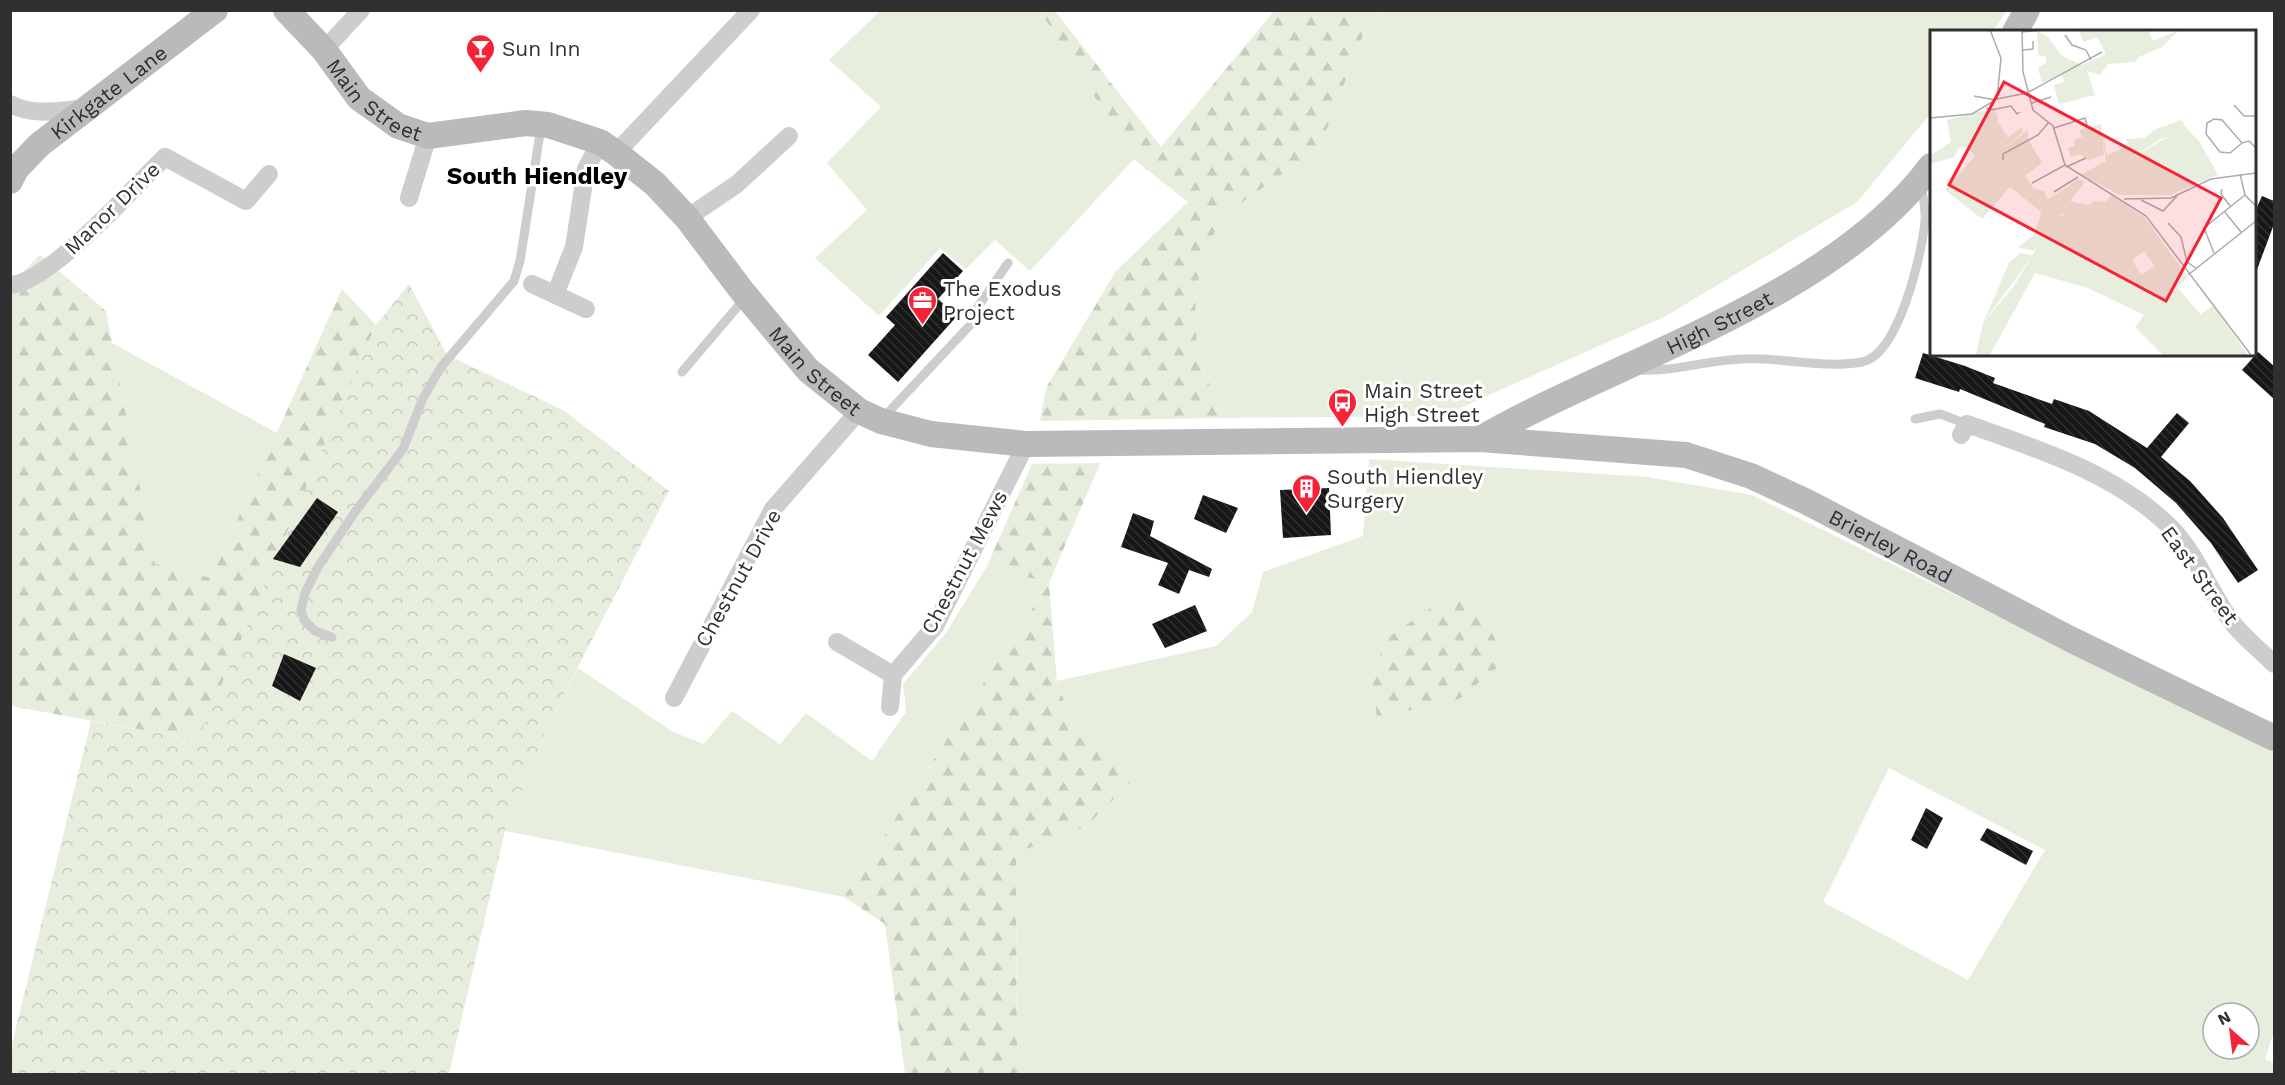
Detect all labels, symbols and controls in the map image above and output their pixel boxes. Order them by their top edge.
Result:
inset map [1930,30,2255,356]
bar icon: Sun Inn [465,32,497,74]
place label: Sun Inn [502,36,581,61]
street label: Kirkgate Lane [45,39,172,144]
street label: Main Street [322,54,426,146]
street label: Manor Drive [59,156,165,260]
district label: South Hiendley [447,162,628,190]
place label: The Exodus Project [943,276,1062,325]
office icon: The Exodus Project [906,284,938,326]
street label: High Street [1662,285,1777,359]
street label: Main Street [764,321,867,421]
place label: Main Street High Street [1364,378,1483,427]
bus stop icon: Main Street High Street [1327,386,1359,428]
place label: South Hiendley Surgery [1327,464,1483,513]
building icon: South Hiendley Surgery [1290,472,1322,514]
street label: Chestnut Mews [916,486,1012,638]
street label: Brierley Road [1825,503,1957,588]
street label: Chestnut Drive [690,505,786,651]
street label: East Street [2156,521,2244,629]
north arrow [2201,1001,2261,1061]
text: N [2214,1007,2234,1029]

